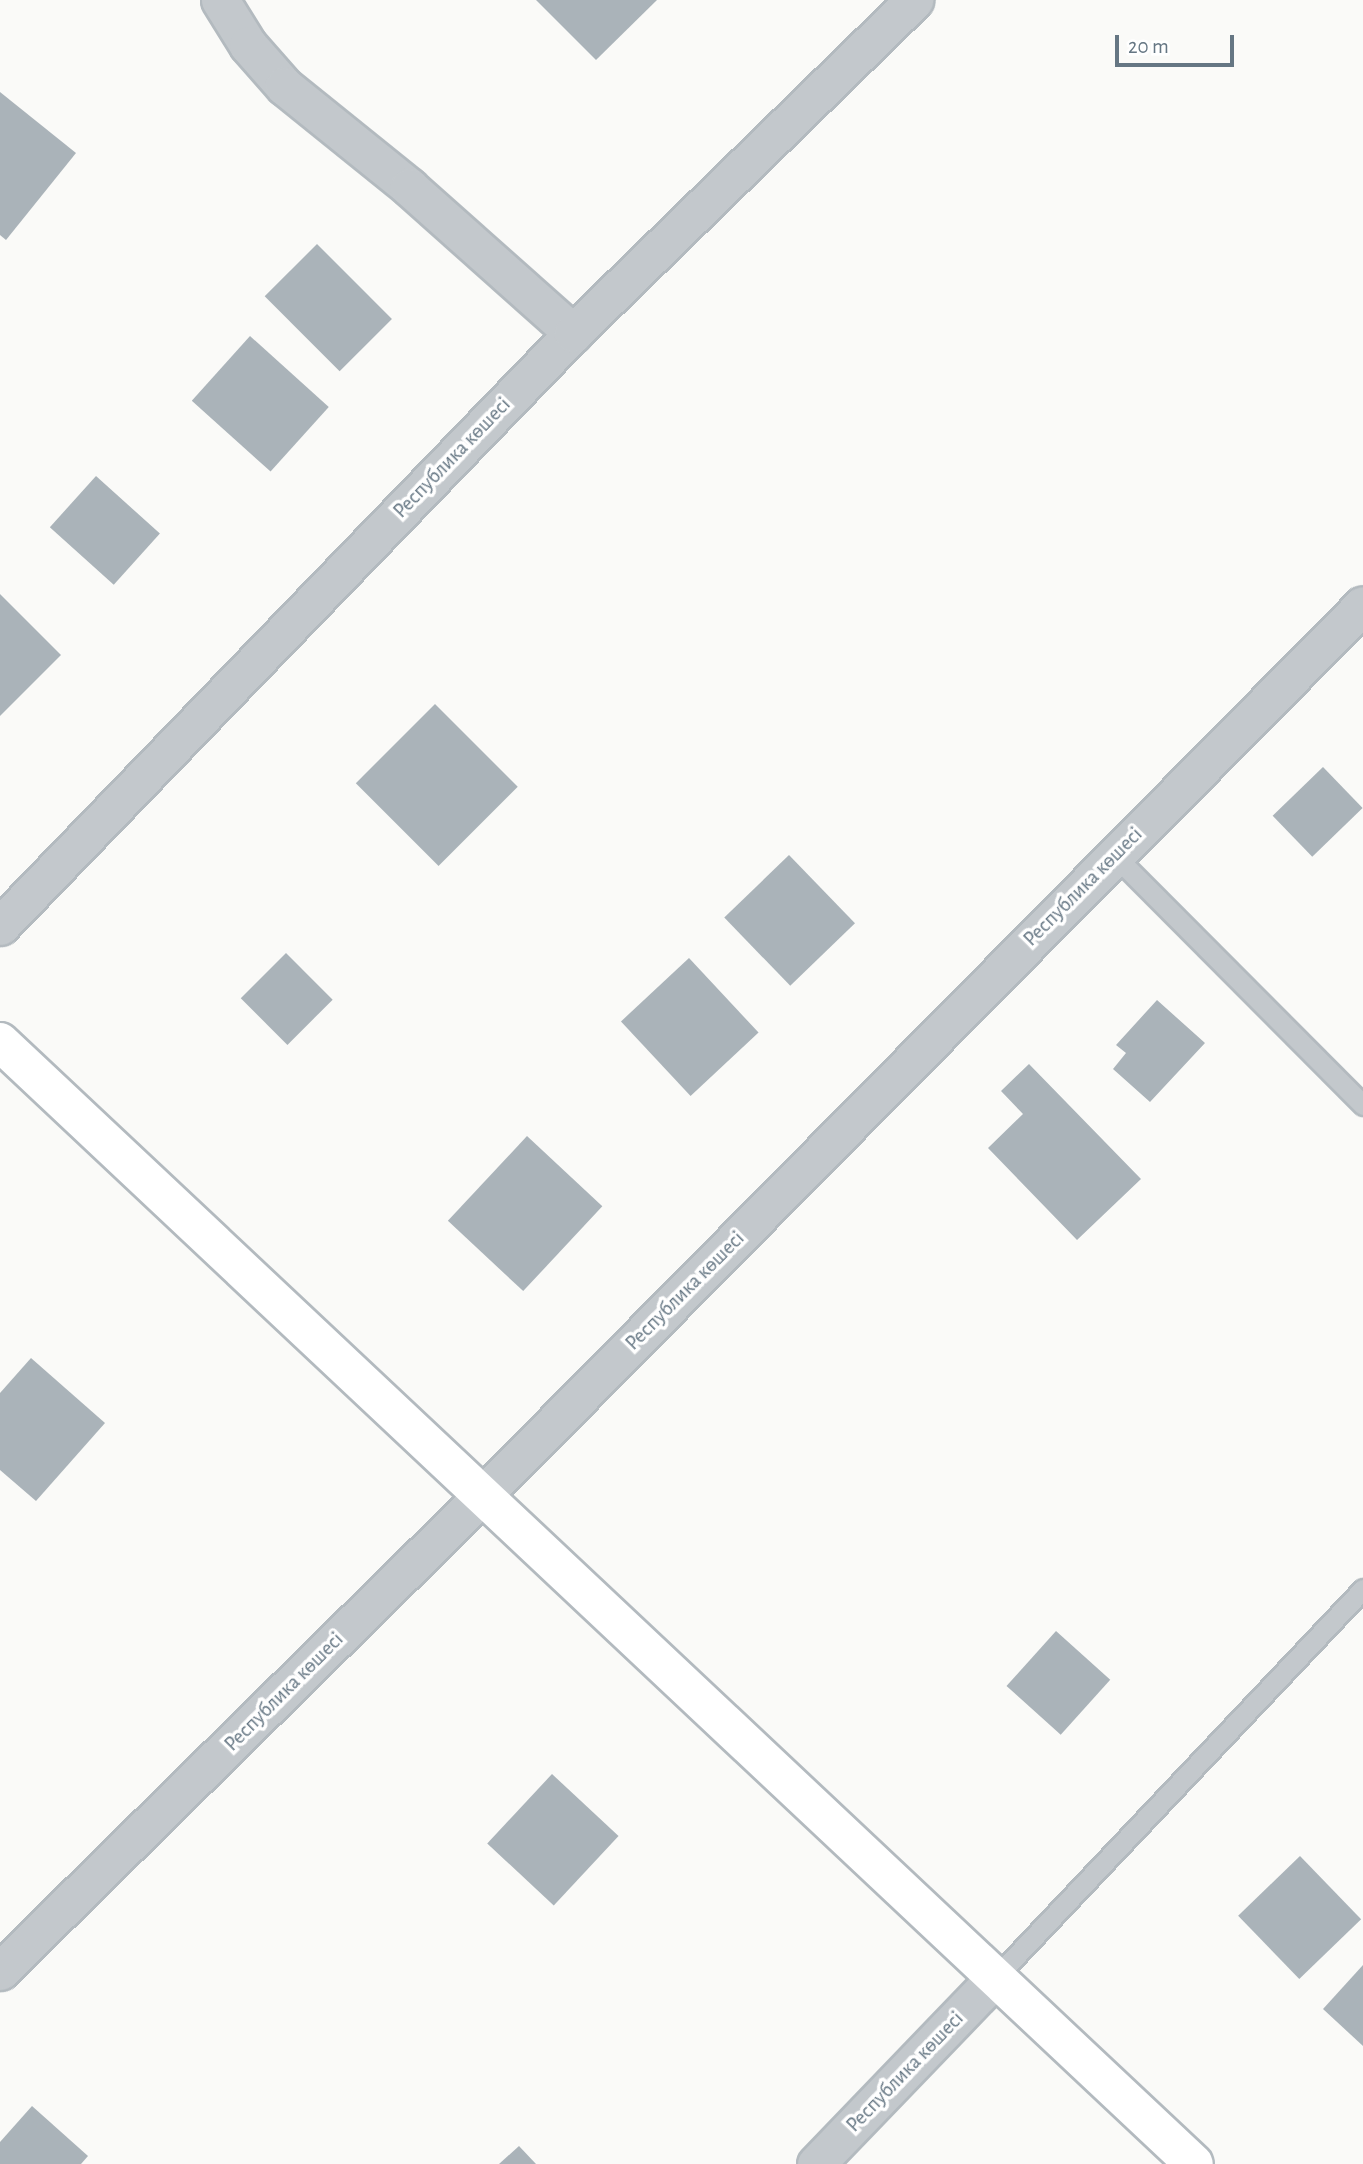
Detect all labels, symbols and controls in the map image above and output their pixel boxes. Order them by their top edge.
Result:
scale bar [1118,21,1237,65]
text: 20 m [1128,36,1169,57]
street label: Республика көшесі [388,392,516,524]
street label: Республика көшесі [1018,822,1148,952]
street label: Республика көшесі [620,1226,750,1356]
street label: Республика көшесі [219,1627,349,1757]
street label: Республика көшесі [841,2006,969,2138]

